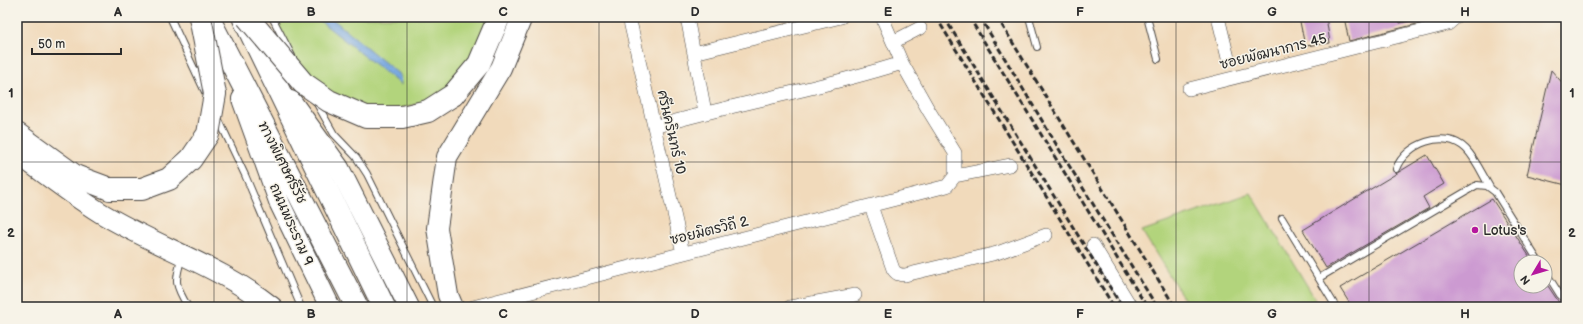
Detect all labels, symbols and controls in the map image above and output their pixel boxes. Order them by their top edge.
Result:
text: A [113,4,122,20]
text: B [306,4,316,20]
text: C [498,4,508,20]
text: D [690,4,700,20]
text: E [884,4,893,20]
text: F [1076,4,1084,20]
text: G [1267,4,1277,20]
text: H [1460,4,1470,20]
scale bar [32,30,121,56]
street label: ซอยพัฒนาการ 45 [1218,30,1328,73]
text: 50 m [38,37,65,52]
text: 1 [8,85,14,101]
text: 1 [1569,85,1575,101]
street label: ศรีนครินทร์ 10 [654,88,690,176]
street label: ทางพิเศษศรีรัช [255,118,311,206]
street label: ถนนพระราม 9 [266,180,317,268]
street label: ซอยมิตรวิถี 2 [668,212,751,248]
place label: Lotus's [1483,222,1527,239]
text: 2 [7,225,15,241]
marker: Lotus's [1470,225,1480,235]
text: 2 [1568,225,1576,241]
north arrow [1513,254,1553,294]
text: N [1518,273,1533,287]
text: A [113,306,122,322]
text: B [306,306,316,322]
text: C [498,306,508,322]
text: D [690,306,700,322]
text: E [884,306,893,322]
text: F [1076,306,1084,322]
text: G [1267,306,1277,322]
text: H [1460,306,1470,322]

